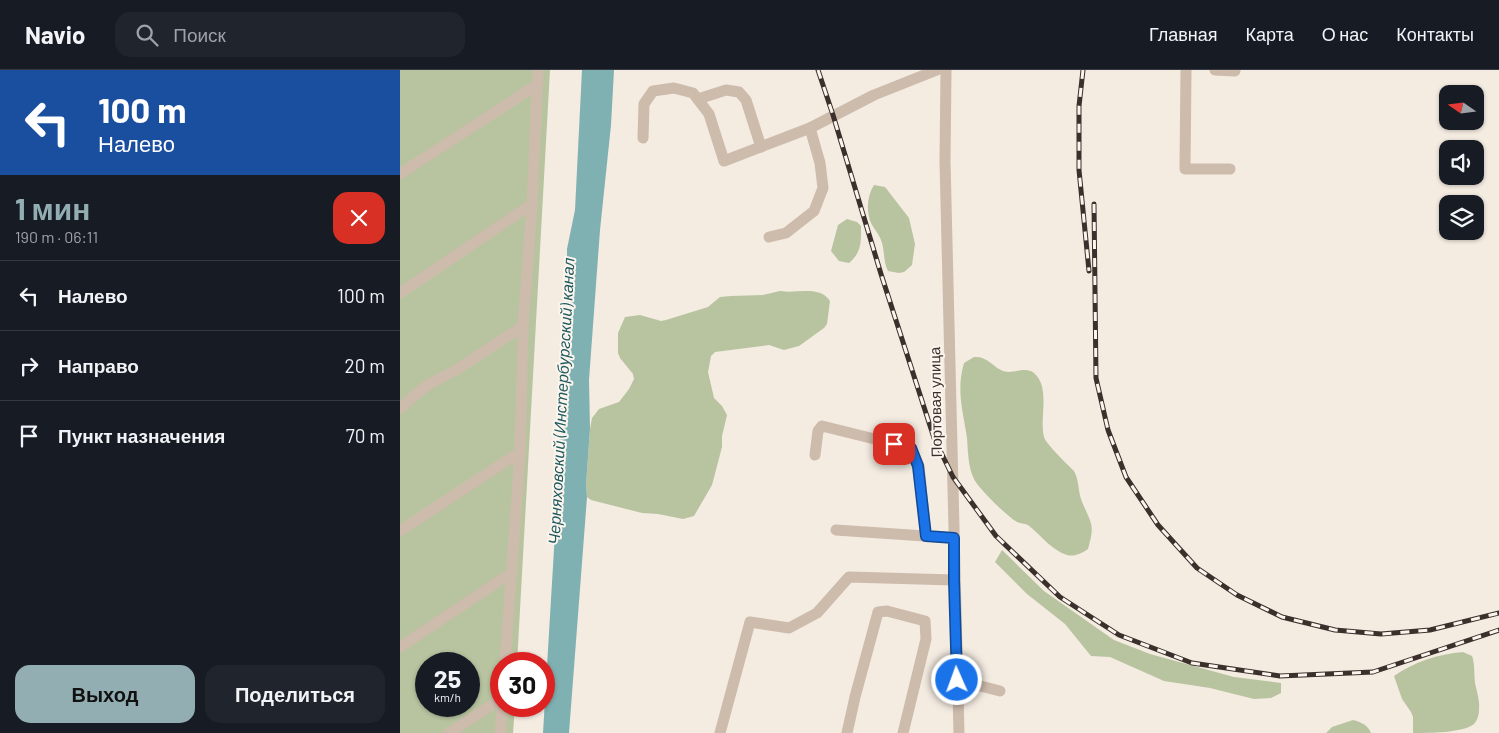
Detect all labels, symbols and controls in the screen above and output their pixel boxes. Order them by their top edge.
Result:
search box [115,12,465,57]
text: Navio [25,20,85,49]
icon: search [133,21,161,49]
text: Поиск [173,23,226,46]
text: Главная [1149,23,1218,45]
text: Карта [1246,23,1294,45]
text: О нас [1322,23,1368,45]
text: Контакты [1396,23,1474,45]
north arrow [1439,85,1484,130]
map controls [1439,85,1484,240]
text: 100 m [98,88,187,130]
icon: left [15,90,80,155]
text: Налево [98,130,175,156]
button: sound [1439,140,1484,185]
text: 1 мин [15,190,90,226]
button: close [333,192,385,244]
button: layers [1439,195,1484,240]
text: 190 m · 06:11 [15,227,98,246]
water label: Черняховский (Инстербургский) канал [543,257,578,545]
icon: left [15,282,43,310]
text: Налево [58,284,128,307]
text: 100 m [337,284,385,307]
street label: Портовая улица [925,346,945,458]
icon: right [15,352,43,380]
text: Направо [58,354,139,377]
text: 20 m [345,354,385,377]
icon: arrive [15,422,43,450]
pin [873,423,915,465]
text: Пункт назначения [58,424,225,447]
text: 70 m [346,424,385,447]
icon: arrive [880,430,908,458]
speed limit sign: 30 [490,652,555,717]
position arrow [930,653,982,705]
text: 25 [434,663,461,693]
button: Выход [15,665,195,723]
button: Поделиться [205,665,385,723]
text: km/h [434,690,461,704]

